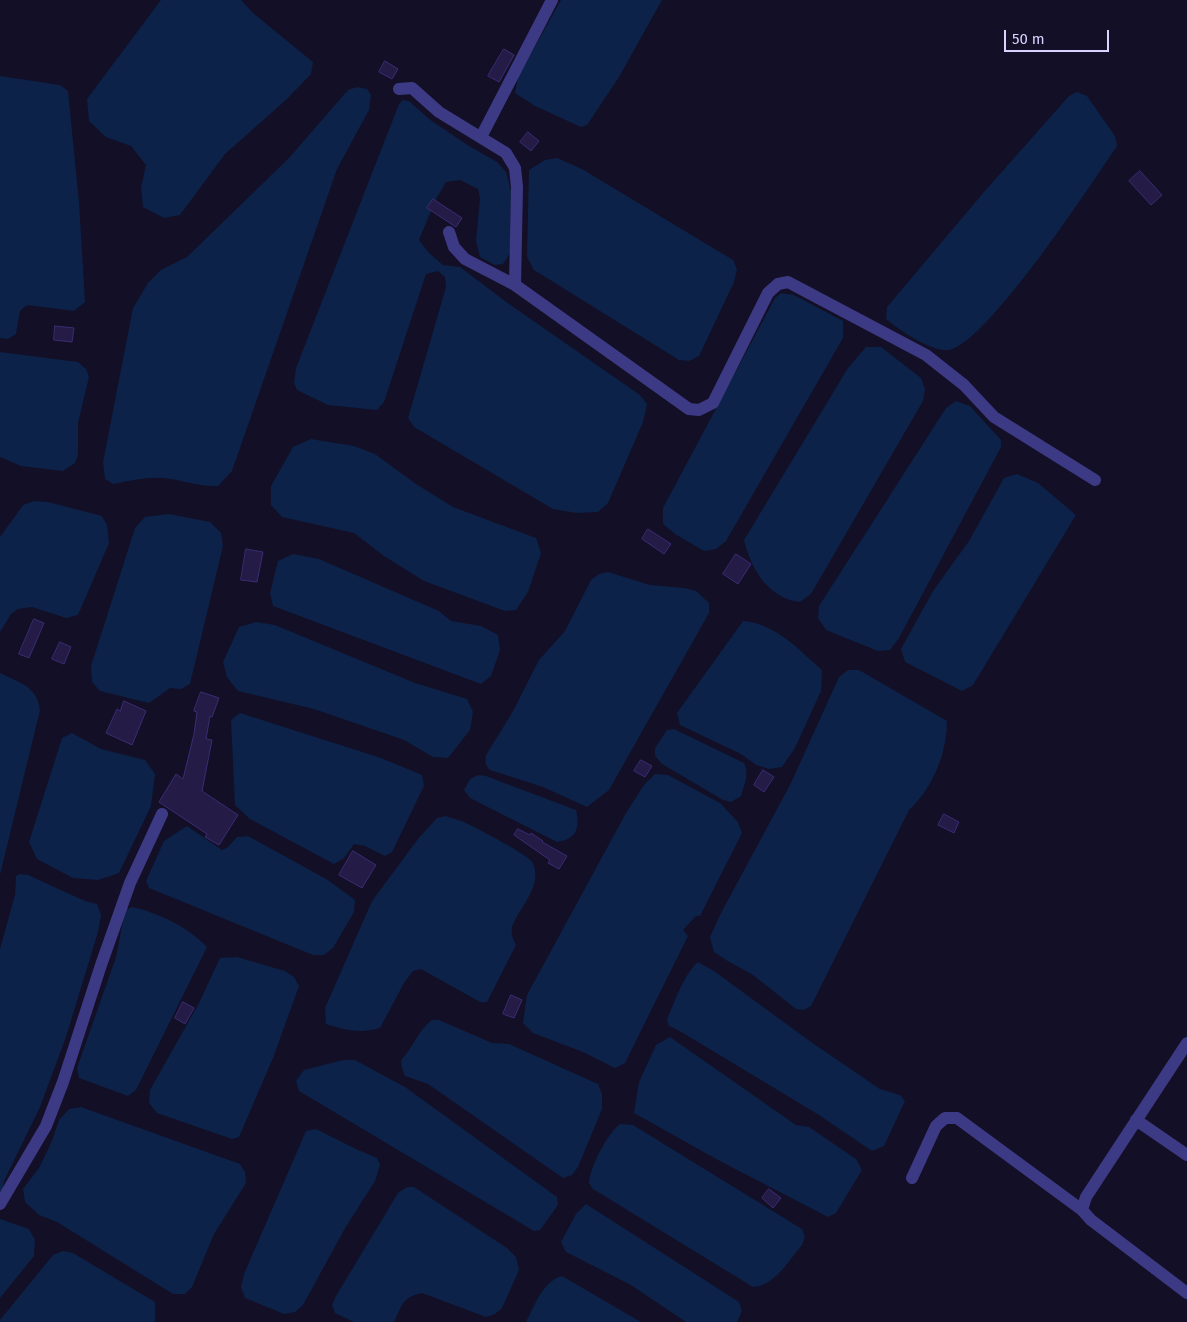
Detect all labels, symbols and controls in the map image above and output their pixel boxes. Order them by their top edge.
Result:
scale bar [1007,20,1112,52]
text: 50 m [1012,30,1045,48]

